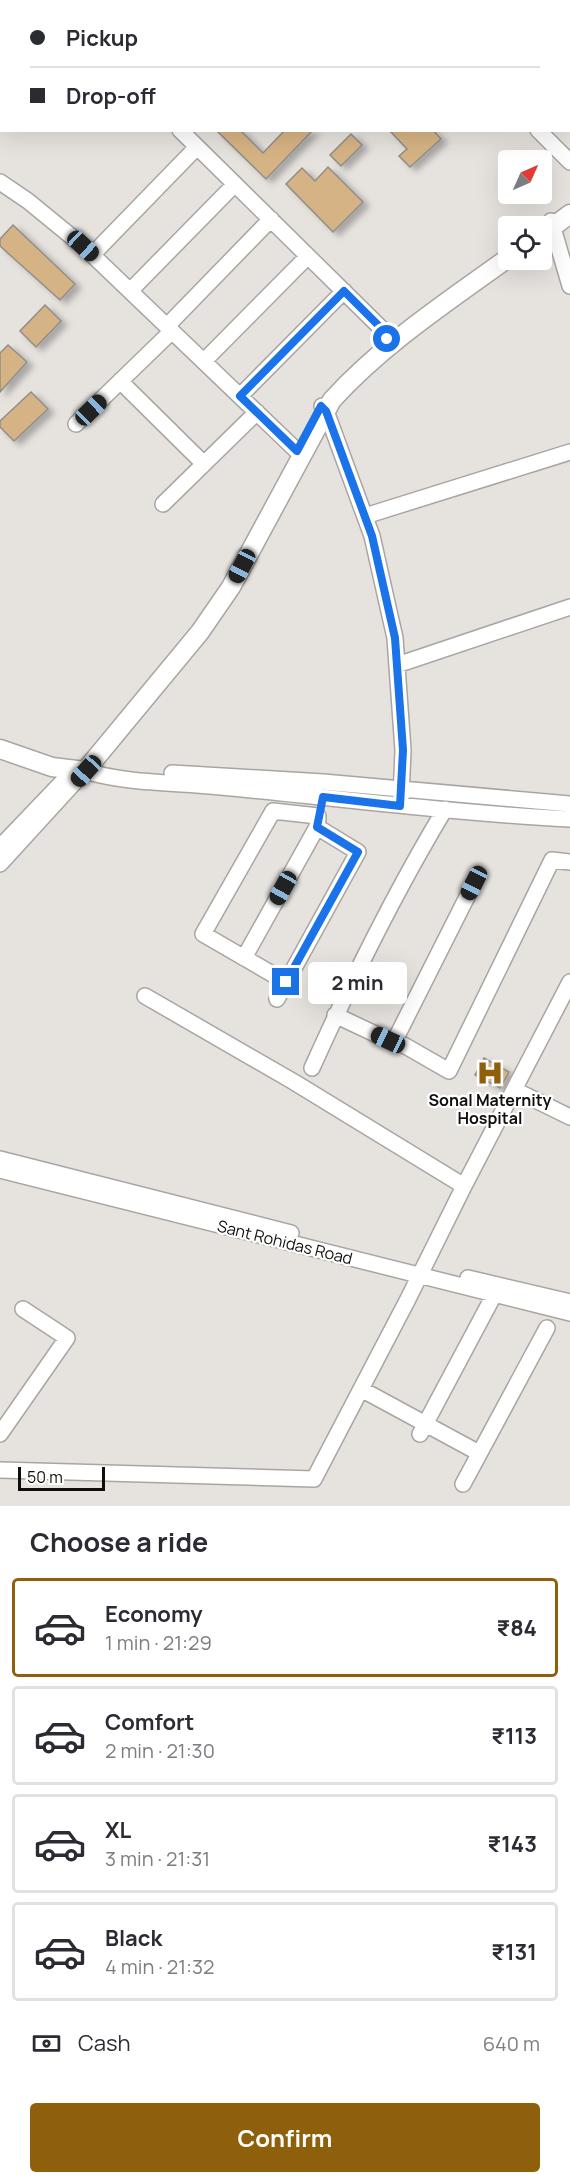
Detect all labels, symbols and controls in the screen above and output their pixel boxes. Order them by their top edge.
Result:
text: Pickup [66,23,138,53]
text: Drop-off [66,81,156,111]
north arrow [498,150,552,204]
map controls [498,150,552,270]
button: locate [498,216,552,270]
car [64,227,102,265]
route start [373,325,400,352]
car [72,391,110,429]
car [226,546,258,586]
car [67,752,105,790]
car [458,863,490,903]
car [266,868,300,908]
callout: 2 min [307,961,406,1003]
route end [272,968,299,995]
text: 2 min [331,969,384,996]
car [368,1024,408,1056]
hospital icon: Sonal Maternity Hospital [475,1058,505,1088]
place label: Sonal Maternity Hospital [429,1089,551,1129]
street label: Sant Rohidas Road [215,1215,355,1269]
scale bar [18,1464,105,1492]
text: 50 m [27,1466,63,1488]
text: Choose a ride [30,1523,208,1560]
text: Economy [105,1599,203,1629]
icon: car [33,1601,87,1655]
text: ₹84 [497,1613,537,1643]
text: 1 min · 21:29 [105,1629,212,1656]
text: Comfort [105,1707,194,1737]
icon: car [33,1709,87,1763]
text: ₹113 [491,1721,537,1751]
text: 2 min · 21:30 [105,1737,215,1764]
text: XL [105,1815,131,1845]
icon: car [33,1817,87,1871]
text: ₹143 [488,1829,537,1859]
text: 3 min · 21:31 [105,1845,210,1872]
text: Black [105,1923,162,1953]
icon: car [33,1925,87,1979]
text: ₹131 [491,1937,537,1967]
text: 4 min · 21:32 [105,1953,214,1980]
icon: cash [30,2027,63,2060]
text: Cash [78,2028,131,2058]
text: 640 m [483,2030,540,2057]
button: Confirm [30,2103,540,2172]

